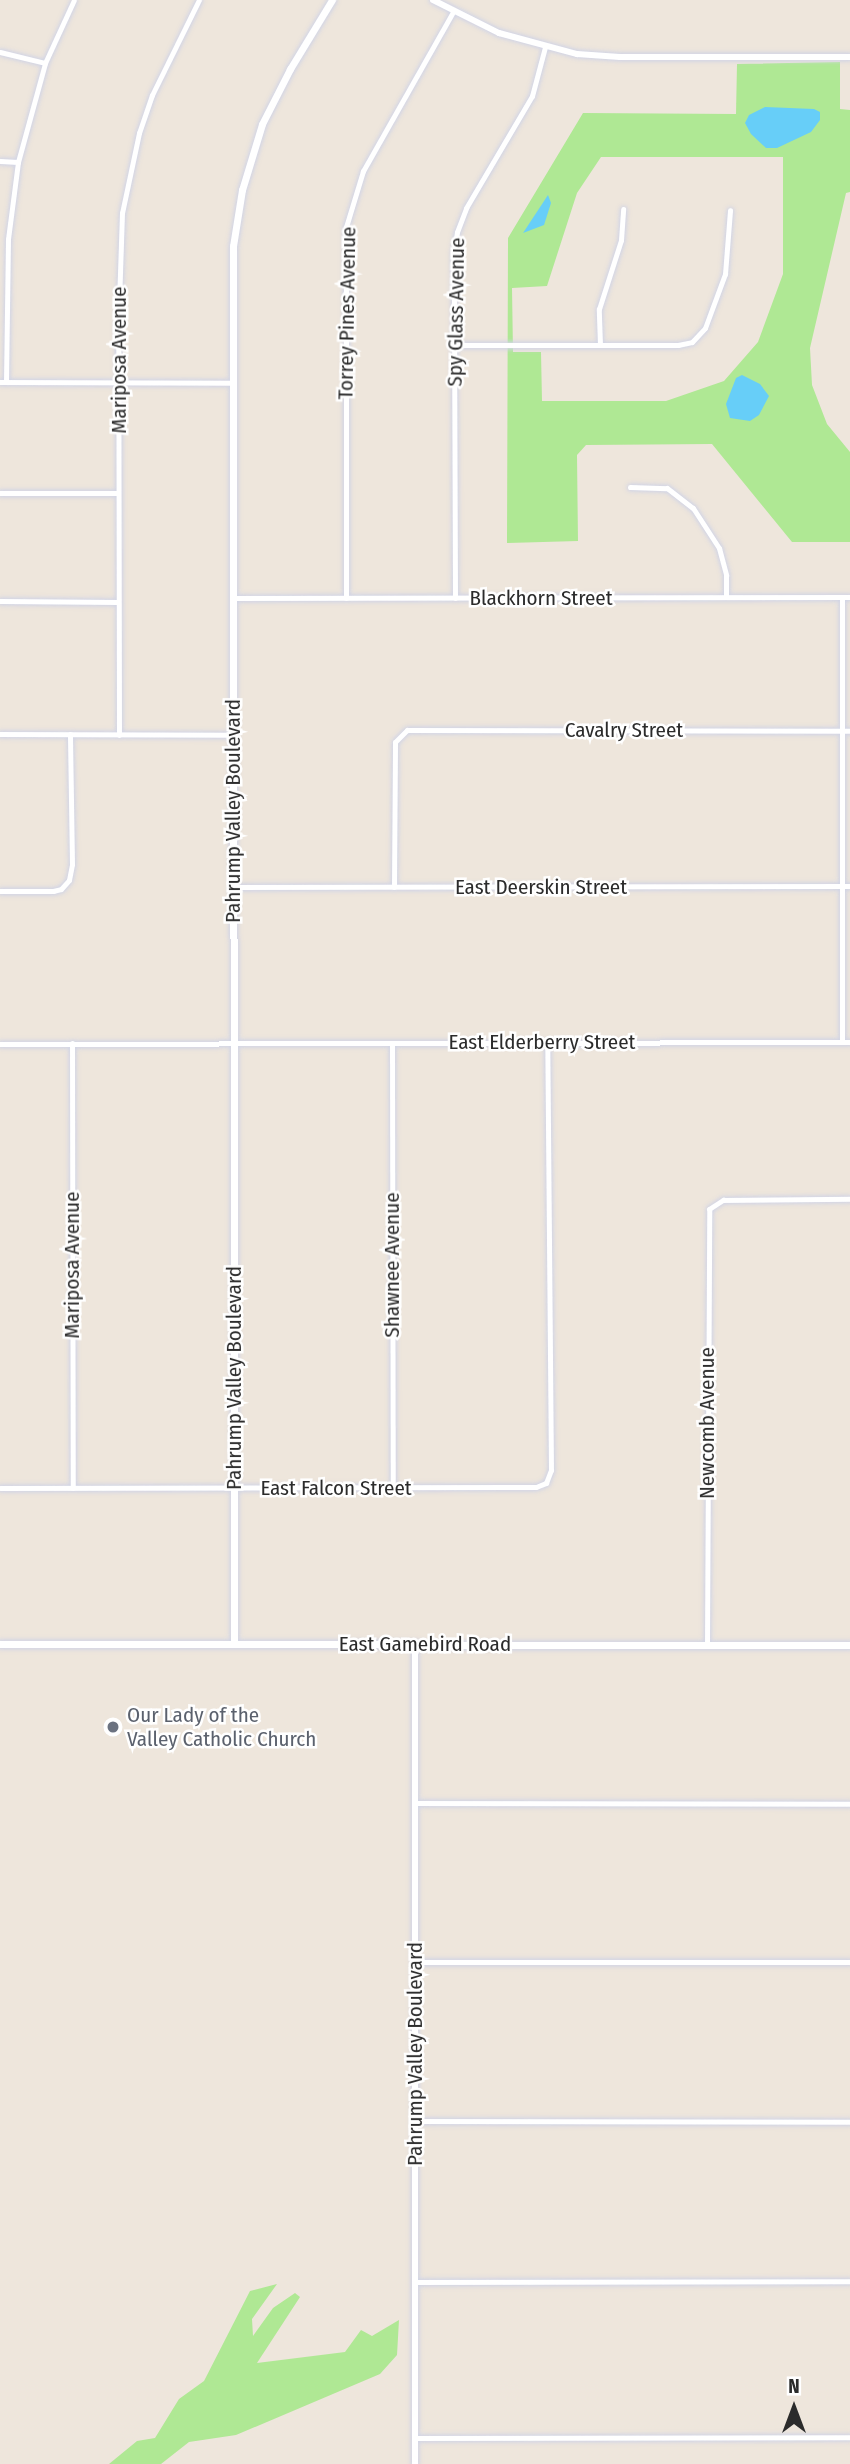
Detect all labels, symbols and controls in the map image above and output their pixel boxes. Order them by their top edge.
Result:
street label: Torrey Pines Avenue [333,226,361,400]
street label: Spy Glass Avenue [442,237,470,387]
street label: Mariposa Avenue [106,286,132,434]
street label: Blackhorn Street [469,585,613,611]
street label: Pahrump Valley Boulevard [220,699,246,923]
street label: Cavalry Street [565,717,683,743]
street label: East Deerskin Street [455,874,627,900]
street label: East Elderberry Street [449,1029,635,1055]
street label: Mariposa Avenue [59,1191,85,1339]
street label: Shawnee Avenue [379,1192,405,1338]
street label: Pahrump Valley Boulevard [221,1266,247,1490]
street label: Newcomb Avenue [694,1347,720,1499]
street label: East Falcon Street [260,1475,412,1501]
street label: East Gamebird Road [339,1631,511,1657]
place label: Our Lady of the Valley Catholic Church [127,1702,316,1752]
marker: Our Lady of the Valley Catholic Church [105,1719,121,1735]
street label: Pahrump Valley Boulevard [402,1942,428,2166]
north arrow [759,2373,829,2443]
text: N [788,2375,800,2398]

